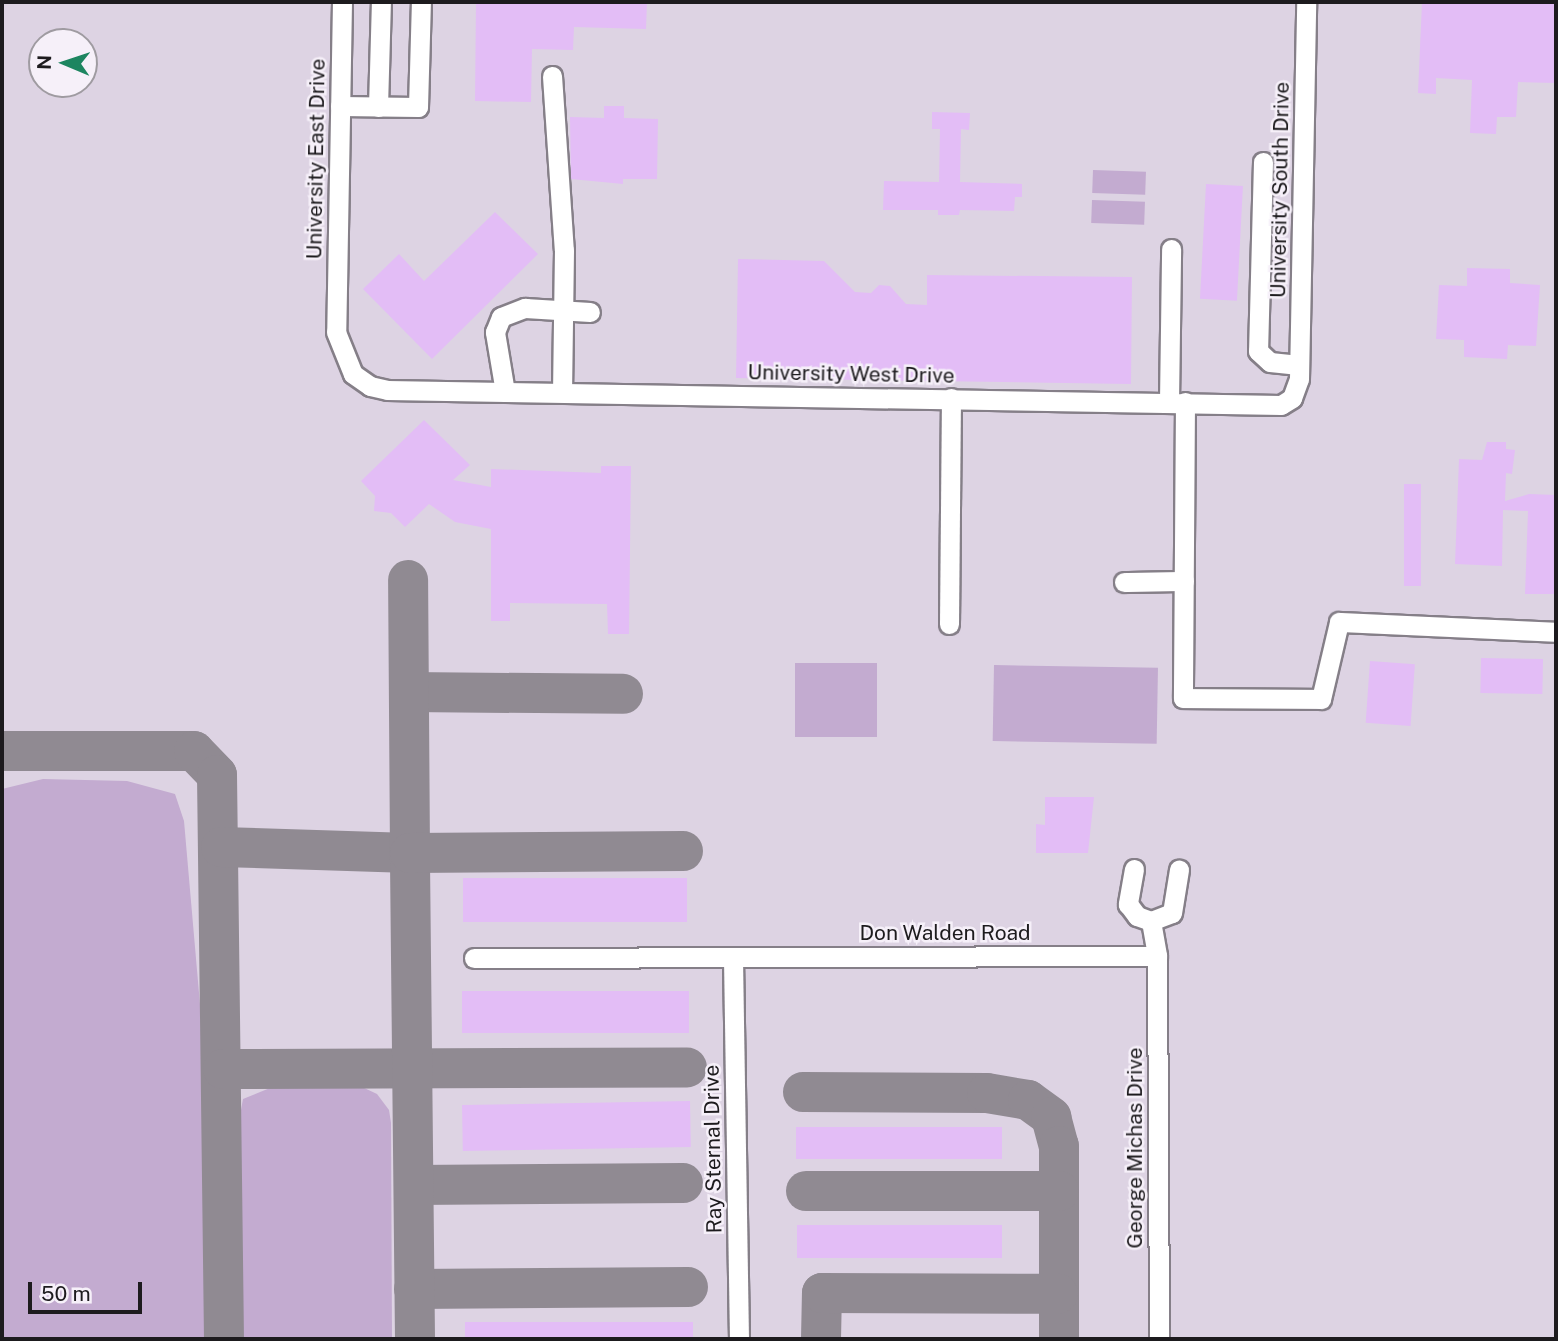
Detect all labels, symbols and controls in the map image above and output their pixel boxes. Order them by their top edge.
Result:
north arrow [28,28,98,98]
text: N [33,55,55,70]
street label: University East Drive [302,58,330,260]
street label: University South Drive [1266,82,1294,298]
street label: University West Drive [747,360,955,388]
street label: Don Walden Road [859,920,1031,946]
street label: George Michas Drive [1122,1047,1148,1249]
street label: Ray Sternal Drive [699,1064,727,1234]
scale bar [32,1268,145,1312]
text: 50 m [41,1281,91,1306]

